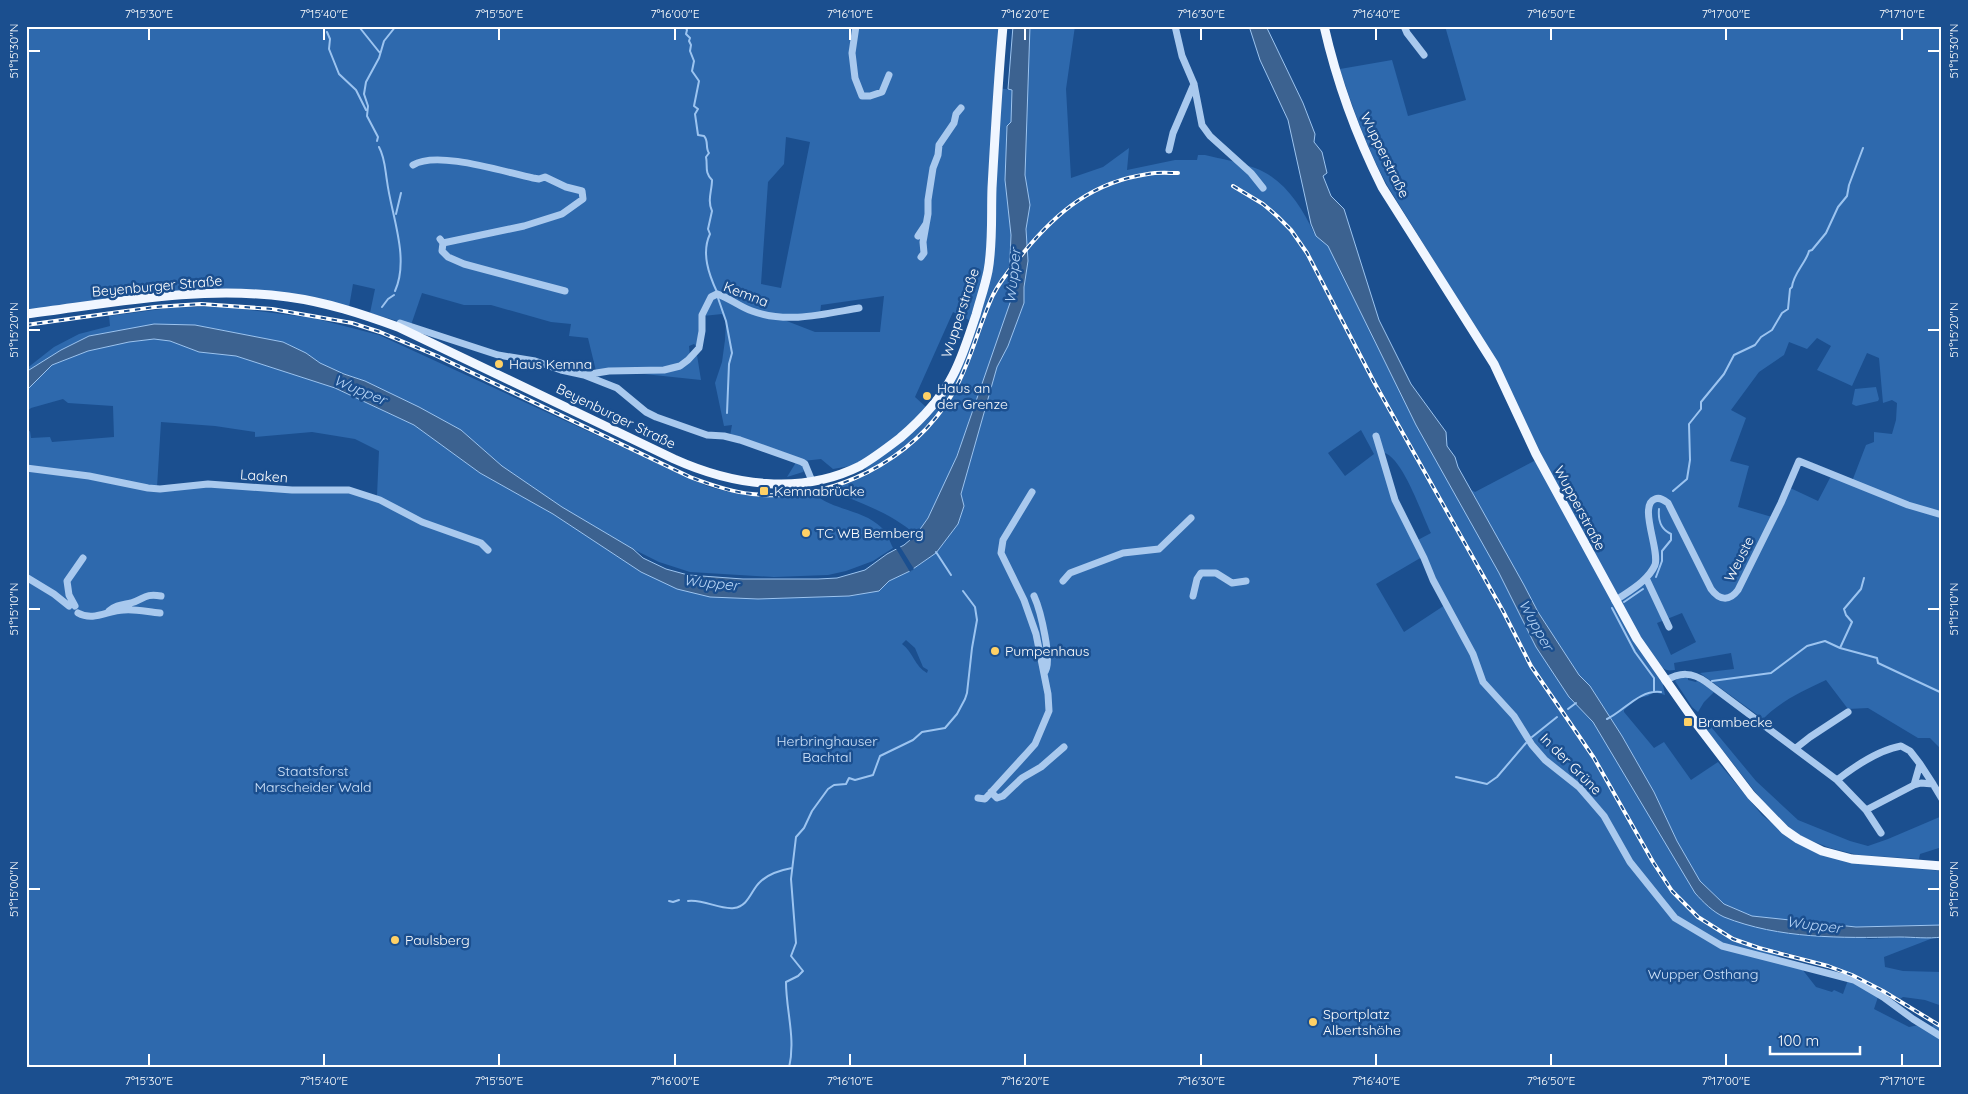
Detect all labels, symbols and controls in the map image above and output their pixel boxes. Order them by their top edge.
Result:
text: 7°15'30"E [125,6,173,21]
text: 7°15'40"E [300,6,348,21]
text: 7°15'50"E [475,6,523,21]
text: 7°16'00"E [650,6,700,21]
text: 7°16'10"E [827,6,873,21]
text: 7°16'20"E [1001,6,1049,21]
text: 7°16'30"E [1177,6,1225,21]
text: 7°16'40"E [1352,6,1400,21]
text: 7°16'50"E [1527,6,1575,21]
text: 7°17'00"E [1702,6,1751,21]
text: 7°17'10"E [1879,6,1925,21]
text: 51°15'30"N [6,23,21,79]
text: 51°15'30"N [1946,23,1961,79]
street label: Wupperstraße [1357,109,1414,201]
water label: Wupper [1000,245,1025,304]
street label: Wupperstraße [937,266,983,360]
street label: Beyenburger Straße [91,271,223,301]
street label: Kemna [721,277,771,311]
text: 51°15'20"N [6,302,21,358]
text: 51°15'20"N [1946,302,1961,358]
place label: Haus Kemna [509,355,592,373]
marker: Haus Kemna [493,358,505,370]
water label: Wupper [331,370,391,410]
street label: Beyenburger Straße [553,379,679,453]
place label: Haus an der Grenze [937,379,1008,413]
marker: Haus an der Grenze [921,390,933,402]
street label: Wupperstraße [1550,463,1610,553]
street label: Laaken [240,465,288,487]
place label: Kemnabrücke [774,482,865,500]
marker: Kemnabrücke [758,485,770,497]
place label: TC WB Bemberg [816,524,924,542]
marker: TC WB Bemberg [800,527,812,539]
street label: Weuste [1720,533,1758,585]
water label: Wupper [683,570,742,595]
text: 51°15'10"N [6,582,21,636]
text: 51°15'10"N [1946,582,1961,636]
water label: Wupper [1515,596,1559,655]
place label: Pumpenhaus [1005,642,1089,660]
marker: Pumpenhaus [989,645,1001,657]
place label: Brambecke [1698,713,1772,731]
marker: Brambecke [1682,716,1694,728]
street label: In der Grüne [1536,729,1606,799]
park label: Herbringhauser Bachtal [776,732,878,766]
park label: Staatsforst Marscheider Wald [254,762,372,796]
text: 51°15'00"N [6,861,21,917]
text: 51°15'00"N [1946,861,1961,917]
water label: Wupper [1785,912,1845,938]
place label: Paulsberg [405,931,470,949]
marker: Paulsberg [389,934,401,946]
park label: Wupper Osthang [1648,965,1758,983]
place label: Sportplatz Albertshöhe [1323,1005,1401,1039]
marker: Sportplatz Albertshöhe [1307,1016,1319,1028]
scale bar [1770,1024,1860,1056]
text: 100 m [1778,1031,1819,1050]
text: 7°15'30"E [125,1073,173,1088]
text: 7°15'40"E [300,1073,348,1088]
text: 7°15'50"E [475,1073,523,1088]
text: 7°16'00"E [650,1073,700,1088]
text: 7°16'10"E [827,1073,873,1088]
text: 7°16'20"E [1001,1073,1049,1088]
text: 7°16'30"E [1177,1073,1225,1088]
text: 7°16'40"E [1352,1073,1400,1088]
text: 7°16'50"E [1527,1073,1575,1088]
text: 7°17'00"E [1702,1073,1751,1088]
text: 7°17'10"E [1879,1073,1925,1088]

